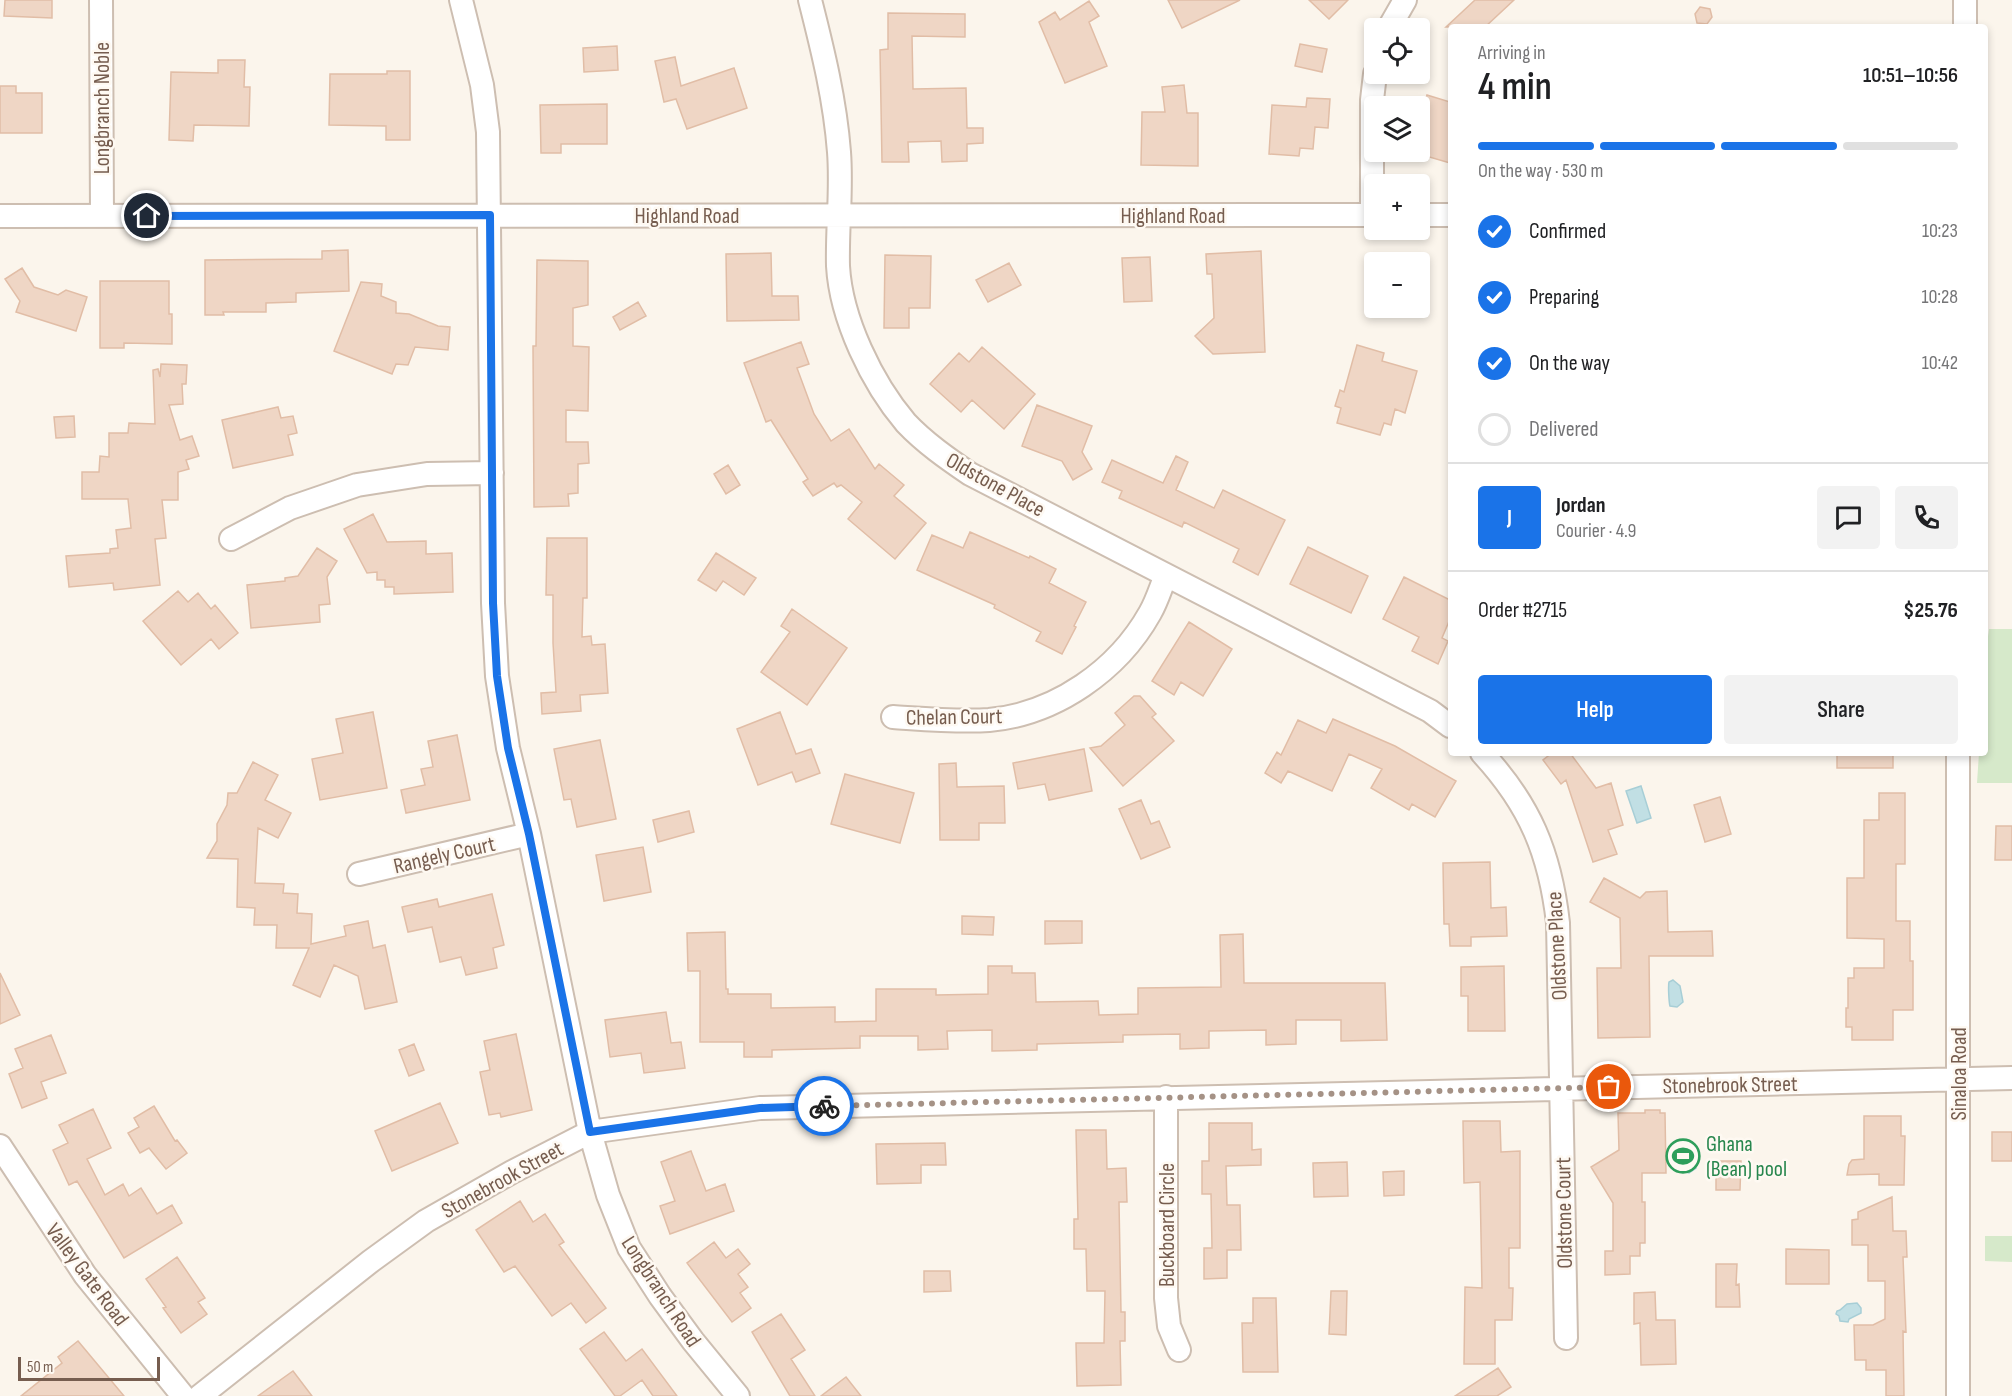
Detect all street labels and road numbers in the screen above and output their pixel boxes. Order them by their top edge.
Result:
street label: Longbranch Noble [89,42,116,174]
street label: Highland Road [635,203,739,230]
street label: Highland Road [1121,203,1225,230]
street label: Oldstone Place [941,447,1049,524]
street label: Chelan Court [906,703,1003,732]
street label: Rangely Court [391,831,498,880]
street label: Oldstone Place [1541,891,1574,1001]
street label: Sinaloa Road [1946,1027,1973,1121]
street label: Stonebrook Street [1662,1071,1798,1100]
street label: Stonebrook Street [437,1136,569,1225]
street label: Oldstone Court [1550,1157,1579,1269]
street label: Buckboard Circle [1154,1163,1181,1287]
street label: Valley Gate Road [39,1218,134,1332]
street label: Longbranch Road [615,1231,707,1352]

